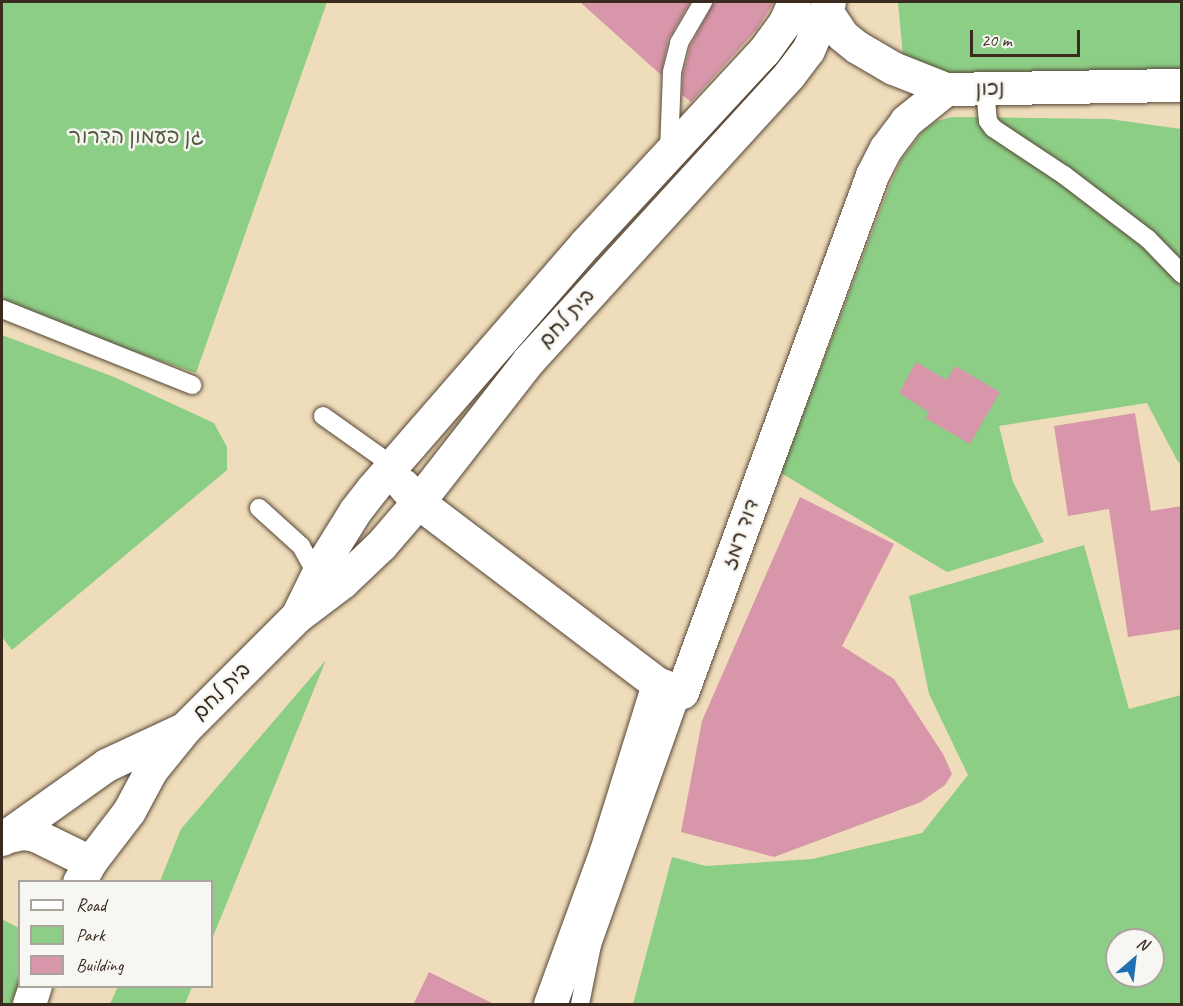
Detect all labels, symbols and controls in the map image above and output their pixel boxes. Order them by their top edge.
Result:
scale bar [973,18,1082,56]
text: 20 m [981,29,1012,51]
street label: נכון [975,75,1005,101]
park label: גן פעמון הדרור [68,123,204,149]
street label: בית לחם [533,283,599,353]
street label: דוד רמז [716,495,764,573]
street label: בית לחם [187,657,255,725]
legend [18,880,213,988]
text: Road [76,894,106,916]
text: Park [76,924,105,946]
north arrow [1105,928,1165,988]
text: N [1133,933,1152,955]
text: Building [76,954,123,976]

